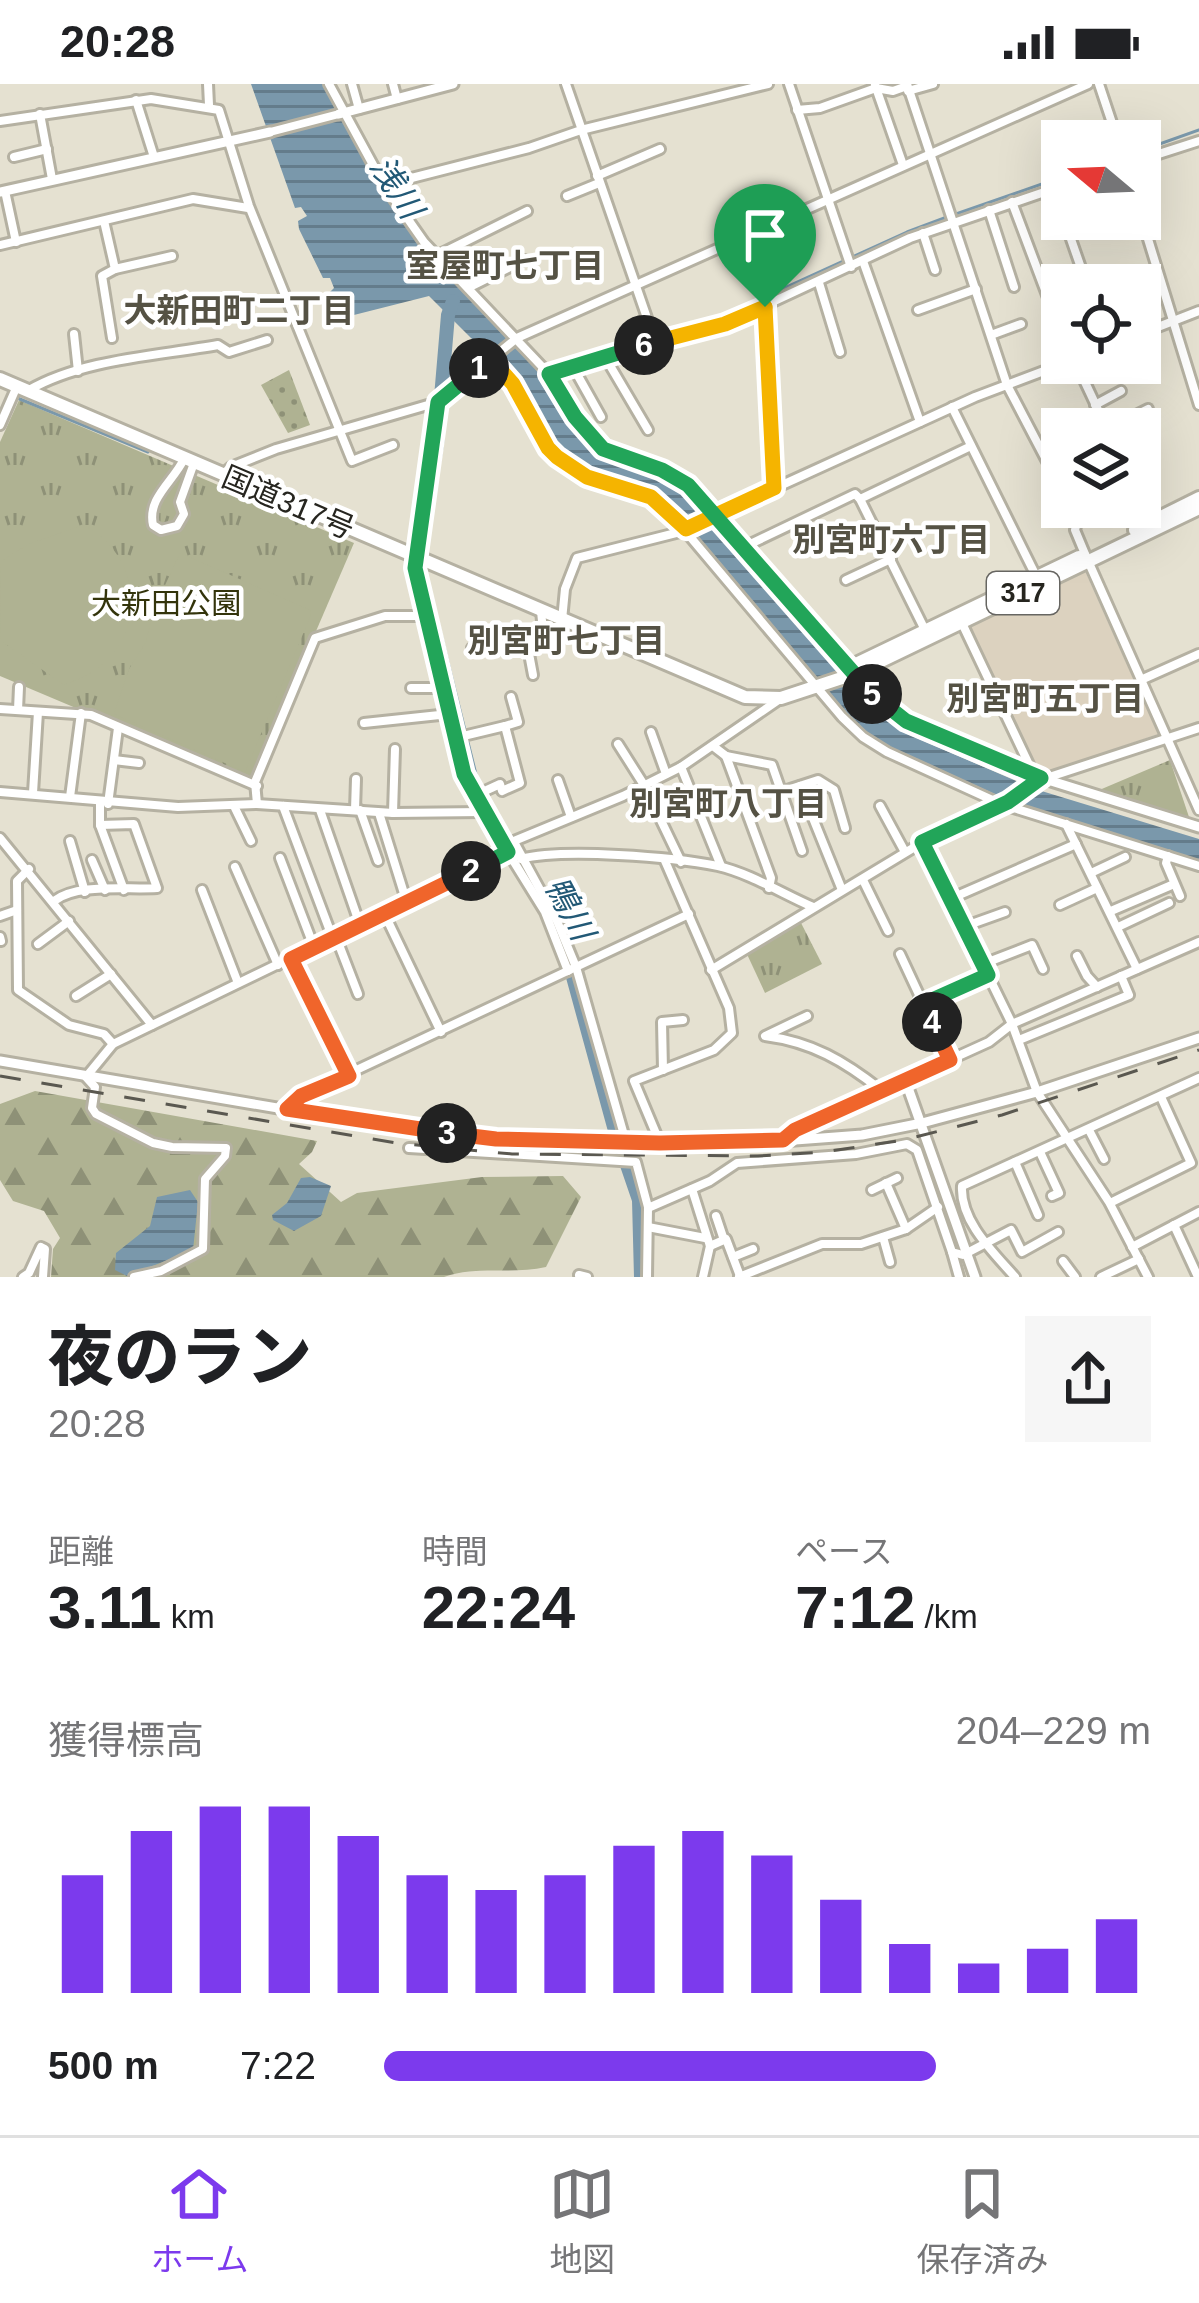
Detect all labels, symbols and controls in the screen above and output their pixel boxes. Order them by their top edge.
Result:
text: 20:28 [60,16,175,67]
north arrow [1041,120,1161,240]
map controls [1041,120,1161,528]
water label: 浅川 [363,150,432,228]
pin [714,184,816,307]
icon: arrive [732,202,798,268]
district label: 室屋町七丁目 [406,247,604,284]
button: locate [1041,264,1161,384]
district label: 大新田町二丁目 [124,292,355,329]
pin: 6 [614,315,674,375]
text: 6 [635,326,653,363]
pin: 1 [449,338,509,398]
text: 1 [470,349,488,386]
button: layers [1041,408,1161,528]
street label: 国道317号 [217,460,359,545]
district label: 別宮町六丁目 [792,521,990,558]
road number: 317 [987,572,1059,614]
park label: 大新田公園 [91,587,241,620]
district label: 別宮町七丁目 [467,622,665,659]
pin: 5 [842,664,902,724]
text: 5 [863,675,881,712]
district label: 別宮町五丁目 [946,680,1144,717]
district label: 別宮町八丁目 [629,785,827,822]
pin: 2 [441,841,501,901]
text: 2 [462,852,480,889]
water label: 鴨川 [538,870,603,949]
pin: 4 [902,992,962,1052]
text: 4 [923,1003,941,1040]
pin: 3 [417,1103,477,1163]
text: 3 [438,1114,456,1151]
button: share [1025,1316,1151,1442]
text: 夜のラン [48,1320,312,1394]
text: 20:28 [48,1402,146,1445]
text: 距離 [48,1533,114,1570]
text: 時間 [422,1533,488,1570]
text: ペース [795,1533,893,1570]
text: 3.11 [48,1574,161,1641]
text: 22:24 [422,1574,575,1641]
text: 7:12 [795,1574,915,1641]
text: km [161,1598,215,1635]
text: /km [915,1598,978,1635]
text: 204–229 m [956,1709,1151,1752]
text: 獲得標高 [48,1719,204,1762]
text: 500 m [48,2044,159,2087]
text: 7:22 [240,2044,316,2087]
tab: ホーム [150,2161,249,2281]
tab: 地図 [549,2161,615,2281]
tab: 保存済み [916,2161,1048,2281]

